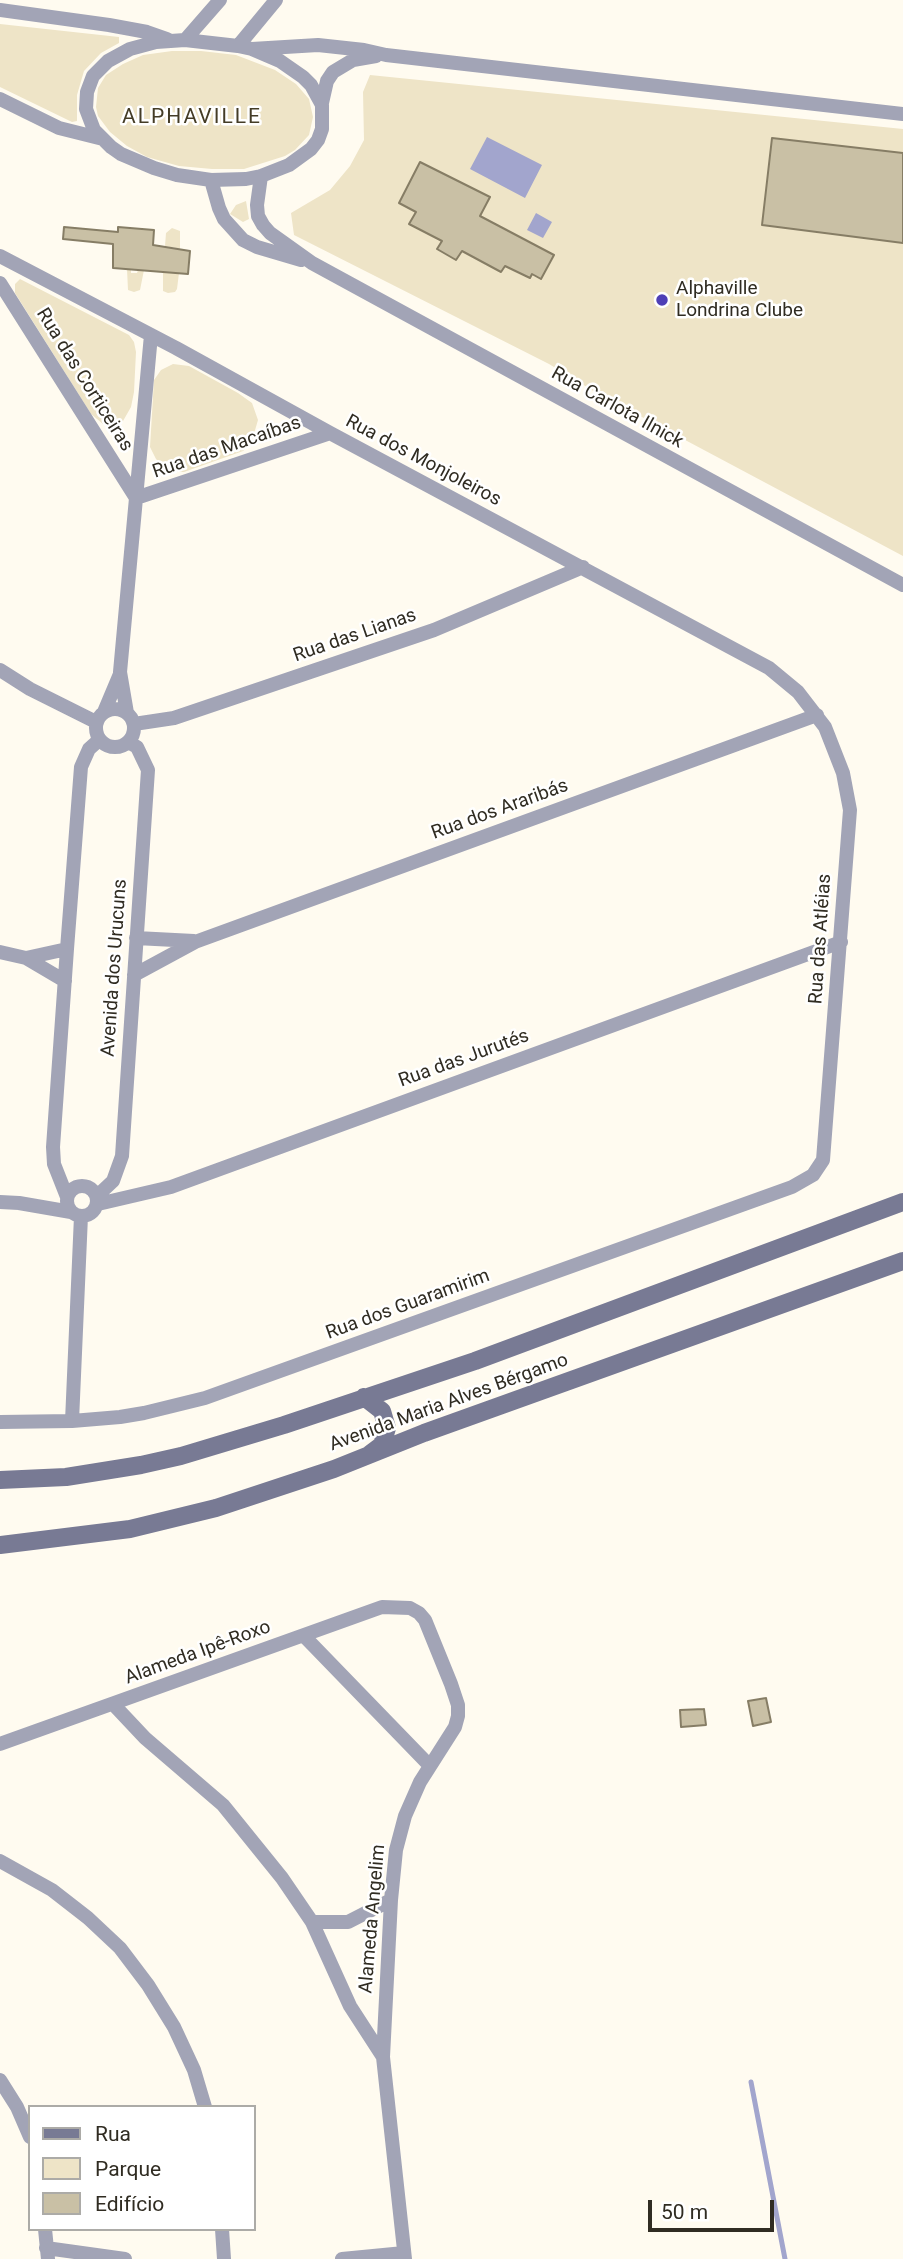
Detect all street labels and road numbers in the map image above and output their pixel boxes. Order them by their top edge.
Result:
street label: Rua das Corticeiras [31,304,137,456]
street label: Rua Carlota Ilnick [547,362,687,454]
street label: Rua dos Monjoleiros [341,410,505,512]
street label: Rua das Macaíbas [150,412,304,484]
street label: Rua das Lianas [290,604,420,668]
street label: Rua dos Araribás [428,775,572,845]
street label: Rua das Atléias [805,873,837,1005]
street label: Avenida dos Urucuns [97,878,133,1058]
street label: Rua das Jurutés [396,1025,532,1093]
street label: Rua dos Guaramirim [323,1265,493,1345]
street label: Avenida Maria Alves Bérgamo [327,1349,571,1457]
street label: Alameda Ipê-Roxo [122,1616,274,1690]
street label: Alameda Angelim [355,1844,391,1994]

